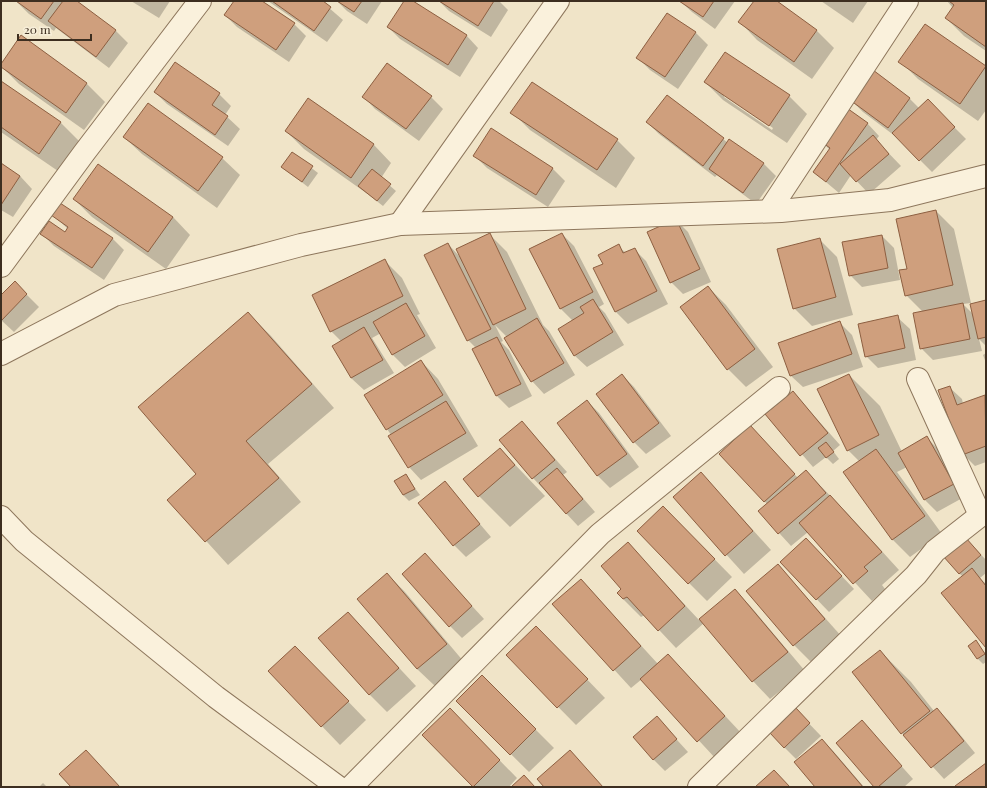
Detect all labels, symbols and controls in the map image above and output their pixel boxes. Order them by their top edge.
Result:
scale bar [18,16,91,42]
text: 20 m [24,21,51,37]

